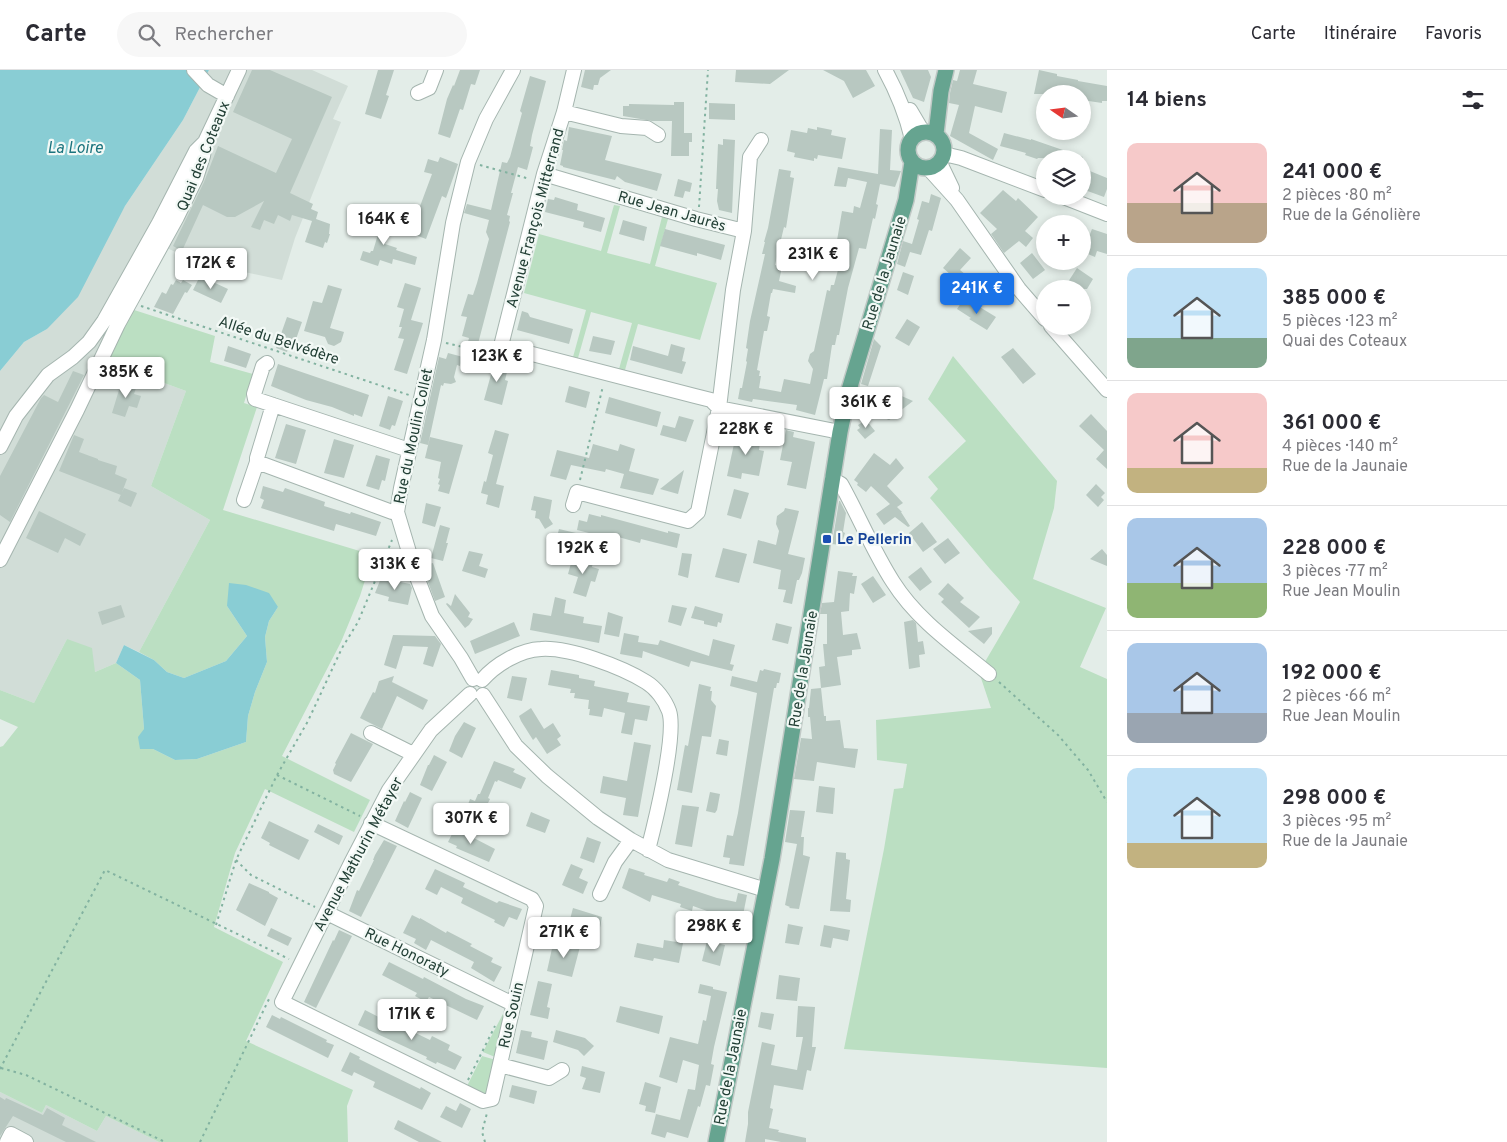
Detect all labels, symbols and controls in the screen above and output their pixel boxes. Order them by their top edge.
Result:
search box [117,12,467,57]
text: Carte [25,20,87,50]
icon: search [135,21,163,49]
text: Rechercher [175,23,273,47]
text: Carte [1251,23,1296,46]
text: Itinéraire [1324,23,1397,46]
text: Favoris [1425,23,1482,46]
north arrow [1036,85,1091,140]
map controls [1036,85,1091,335]
icon: filters [1459,86,1487,114]
text: 14 biens [1127,87,1207,114]
street label: Quai des Coteaux [174,98,235,215]
street label: Avenue François Mitterrand [503,126,570,310]
water label: La Loire [47,139,103,159]
button: layers [1036,150,1091,205]
text: 241 000 € [1282,159,1382,186]
icon: home [1167,163,1227,223]
text: 2 pièces · 80 m² [1282,186,1392,206]
street label: Rue Jean Jaurès [615,188,728,237]
pin: 164K € [343,204,425,246]
text: Rue de la Génolière [1282,206,1421,226]
text: 164K € [358,210,410,230]
street label: Rue de la Jaunaie [859,214,912,333]
button: + [1036,215,1091,270]
pin: 231K € [772,238,854,281]
text: 231K € [787,245,839,265]
pin: 172K € [170,248,252,290]
text: 172K € [186,254,236,274]
pin: 241K € [936,272,1018,315]
text: 241K € [951,279,1003,299]
button: − [1036,280,1091,335]
text: 385 000 € [1282,285,1386,312]
icon: home [1167,288,1227,348]
text: 5 pièces · 123 m² [1282,312,1398,332]
street label: Allée du Belvédère [216,313,341,370]
text: Quai des Coteaux [1282,332,1407,352]
pin: 123K € [456,340,538,383]
text: 123K € [471,347,523,367]
pin: 385K € [85,356,167,399]
text: 385K € [99,363,153,383]
street label: Rue du Moulin Collet [391,367,438,506]
pin: 361K € [825,386,907,429]
text: 361K € [840,393,892,413]
text: 361 000 € [1282,410,1381,437]
icon: home [1167,413,1227,473]
pin: 228K € [705,414,787,456]
text: 228K € [718,420,774,440]
text: 4 pièces · 140 m² [1282,437,1398,457]
text: Rue de la Jaunaie [1282,457,1408,477]
place label: Le Pellerin [837,531,912,550]
pin: 192K € [542,532,624,575]
marker: Le Pellerin [821,533,833,545]
text: 228 000 € [1282,535,1386,562]
icon: home [1167,538,1227,598]
text: 192K € [557,539,609,559]
pin: 313K € [354,548,436,591]
text: 313K € [370,555,420,575]
text: 3 pièces · 77 m² [1282,562,1388,582]
text: Rue Jean Moulin [1282,582,1400,602]
street label: Rue de la Jaunaie [786,609,823,729]
text: 192 000 € [1282,660,1382,687]
icon: home [1167,663,1227,723]
text: 2 pièces · 66 m² [1282,687,1391,707]
text: Rue Jean Moulin [1282,707,1400,727]
street label: Avenue Mathurin Métayer [310,774,408,935]
text: 298 000 € [1282,785,1386,812]
icon: home [1167,788,1227,848]
pin: 307K € [430,802,512,845]
text: 307K € [444,809,498,829]
text: 3 pièces · 95 m² [1282,812,1391,832]
text: Rue de la Jaunaie [1282,832,1408,852]
pin: 298K € [673,910,755,953]
pin: 271K € [523,916,605,959]
text: 298K € [686,917,742,937]
text: 271K € [539,923,589,943]
street label: Rue Honoraty [361,925,452,982]
street label: Rue Souin [496,980,529,1050]
pin: 171K € [371,998,453,1041]
text: 171K € [388,1005,436,1025]
street label: Rue de la Jaunaie [711,1008,752,1127]

